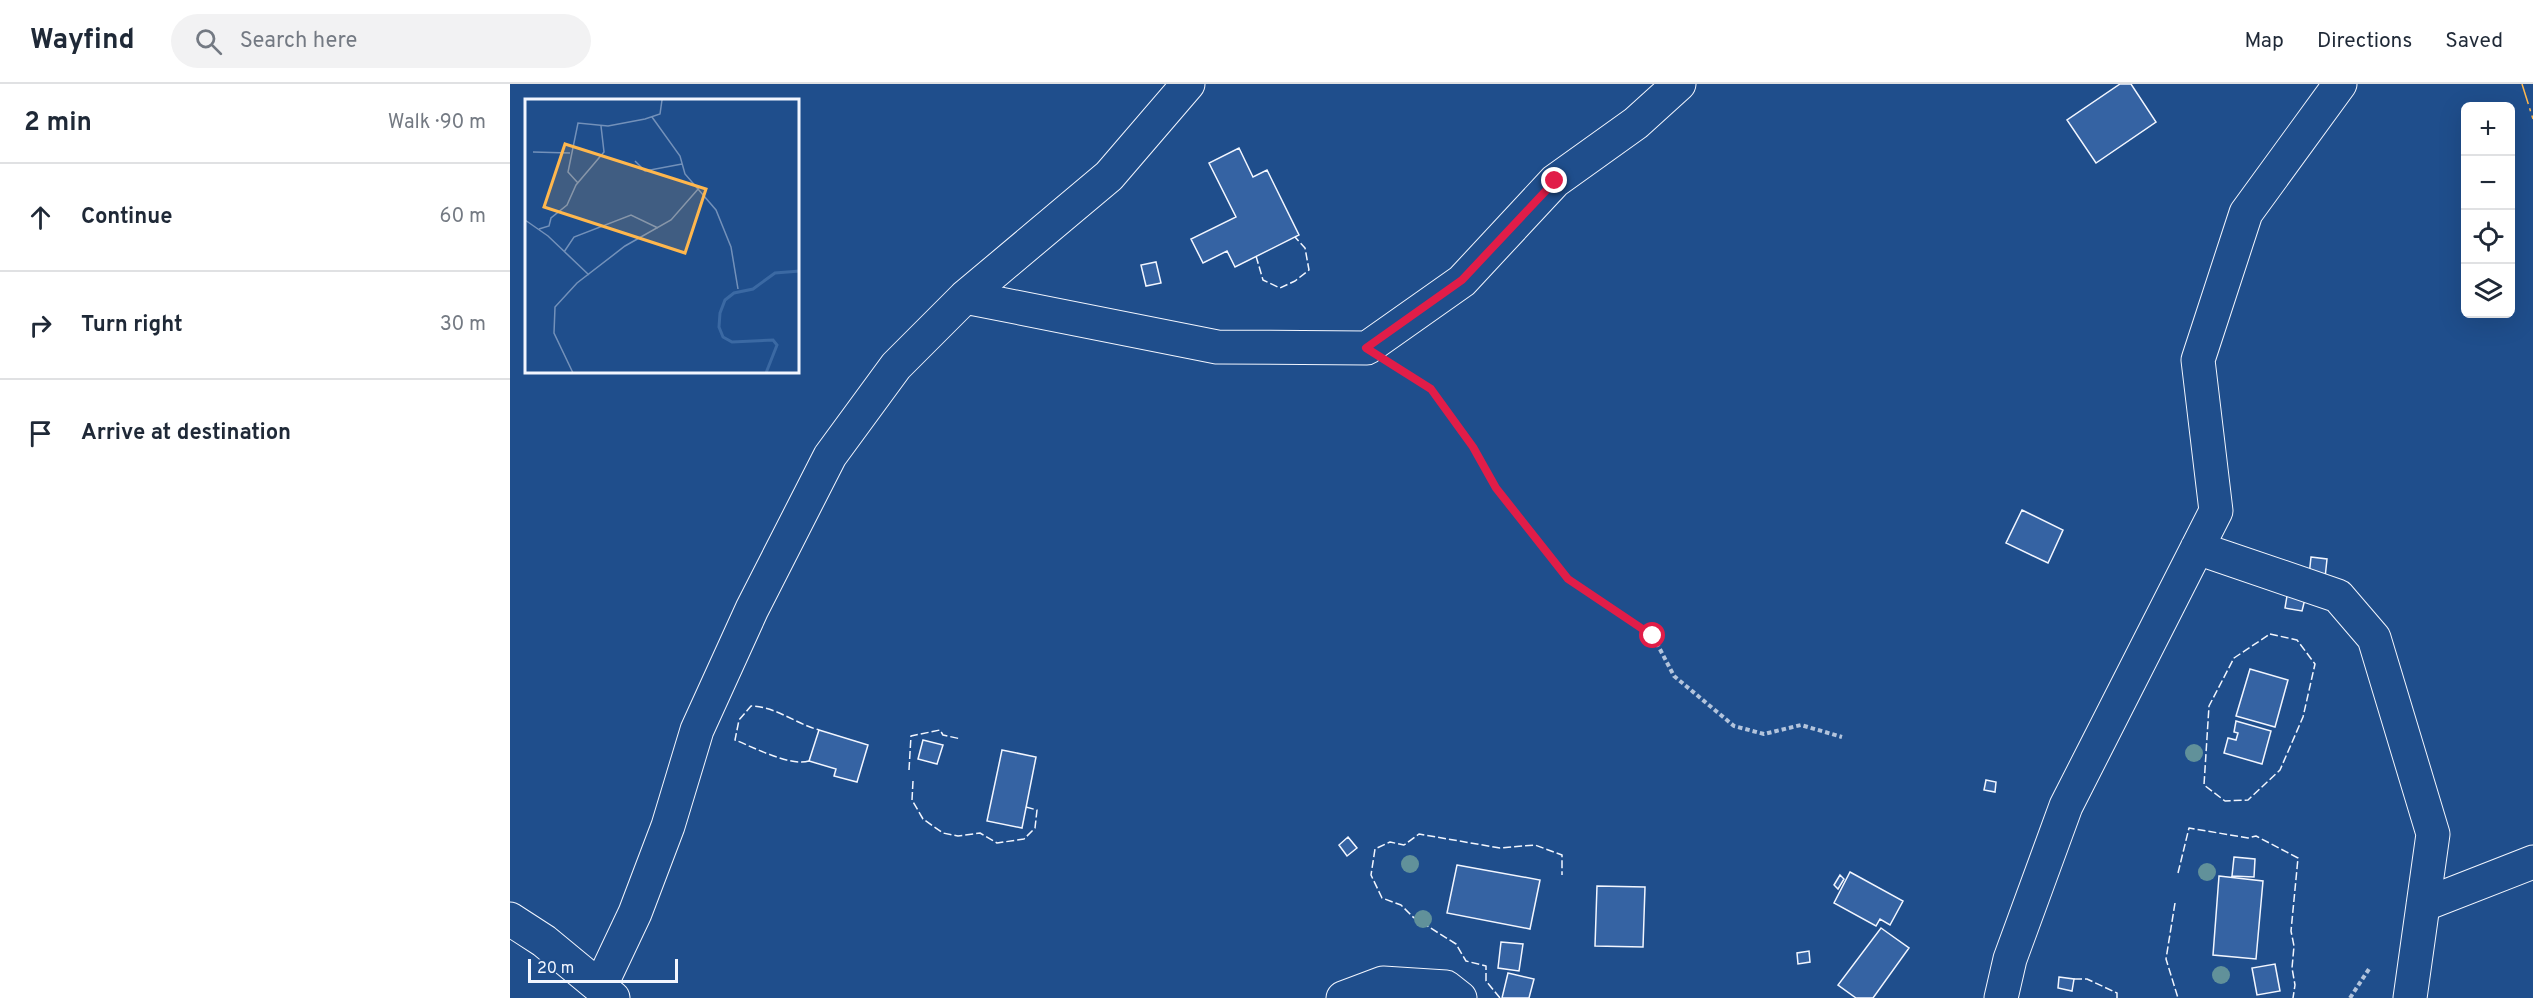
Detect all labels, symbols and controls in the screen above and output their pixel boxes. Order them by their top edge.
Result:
search box [171,14,591,68]
text: Wayfind [30,23,135,59]
icon: search [192,25,225,58]
text: Search here [240,28,357,55]
text: Map [2244,28,2284,55]
text: Directions [2317,28,2412,55]
text: Saved [2445,28,2503,55]
inset map [525,99,800,374]
map controls [2461,102,2515,318]
button: + [2461,102,2515,156]
text: 2 min [24,107,92,140]
text: Walk · 90 m [388,110,486,136]
button: − [2461,156,2515,210]
route end [1541,167,1567,193]
icon: ahead [24,201,57,234]
text: Continue [81,204,172,231]
text: 60 m [440,204,486,230]
button: locate [2461,210,2515,264]
button: layers [2461,264,2515,318]
icon: right [24,309,57,342]
text: Turn right [81,312,183,339]
text: 30 m [440,312,486,338]
icon: arrive [24,417,57,450]
text: Arrive at destination [81,420,291,447]
route start [1639,622,1665,648]
scale bar [528,956,678,984]
text: 20 m [537,959,574,979]

